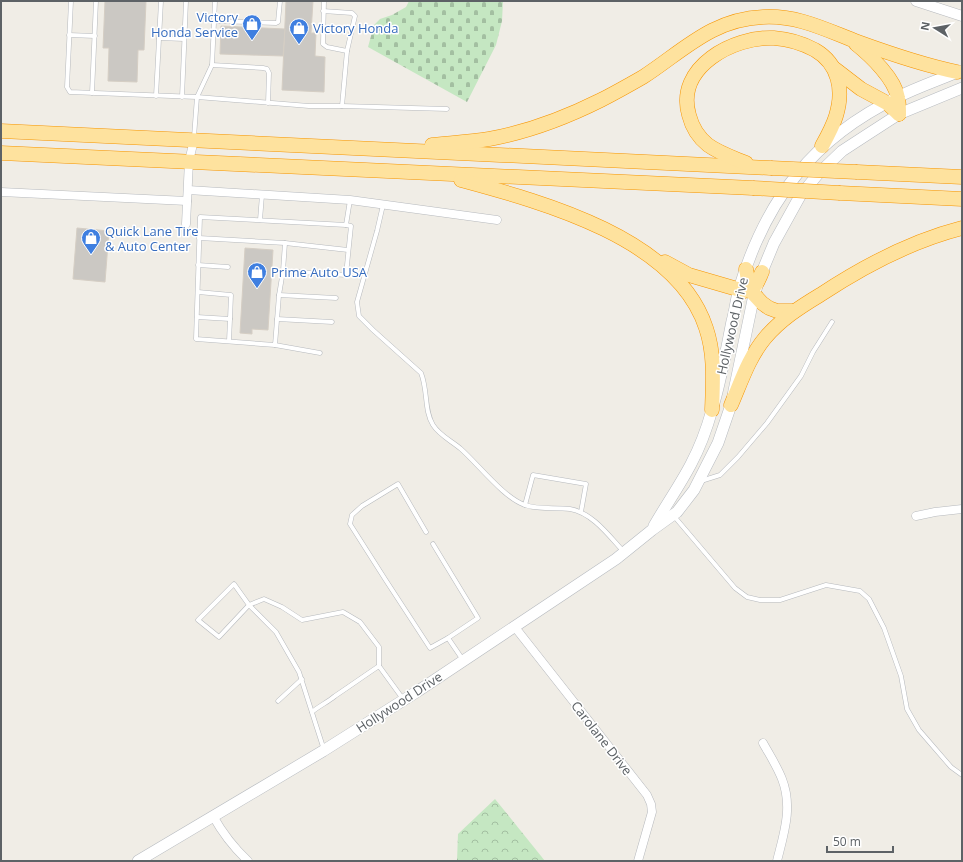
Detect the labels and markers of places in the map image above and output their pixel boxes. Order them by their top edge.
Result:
place label: Victory Honda Service [151,8,238,41]
shop icon: Victory Honda Service [241,13,263,41]
shop icon: Victory Honda [288,17,310,45]
place label: Victory Honda [313,19,398,37]
place label: Quick Lane Tire & Auto Center [105,222,199,255]
shop icon: Quick Lane Tire & Auto Center [80,227,102,255]
shop icon: Prime Auto USA [246,261,268,289]
place label: Prime Auto USA [271,263,368,281]

